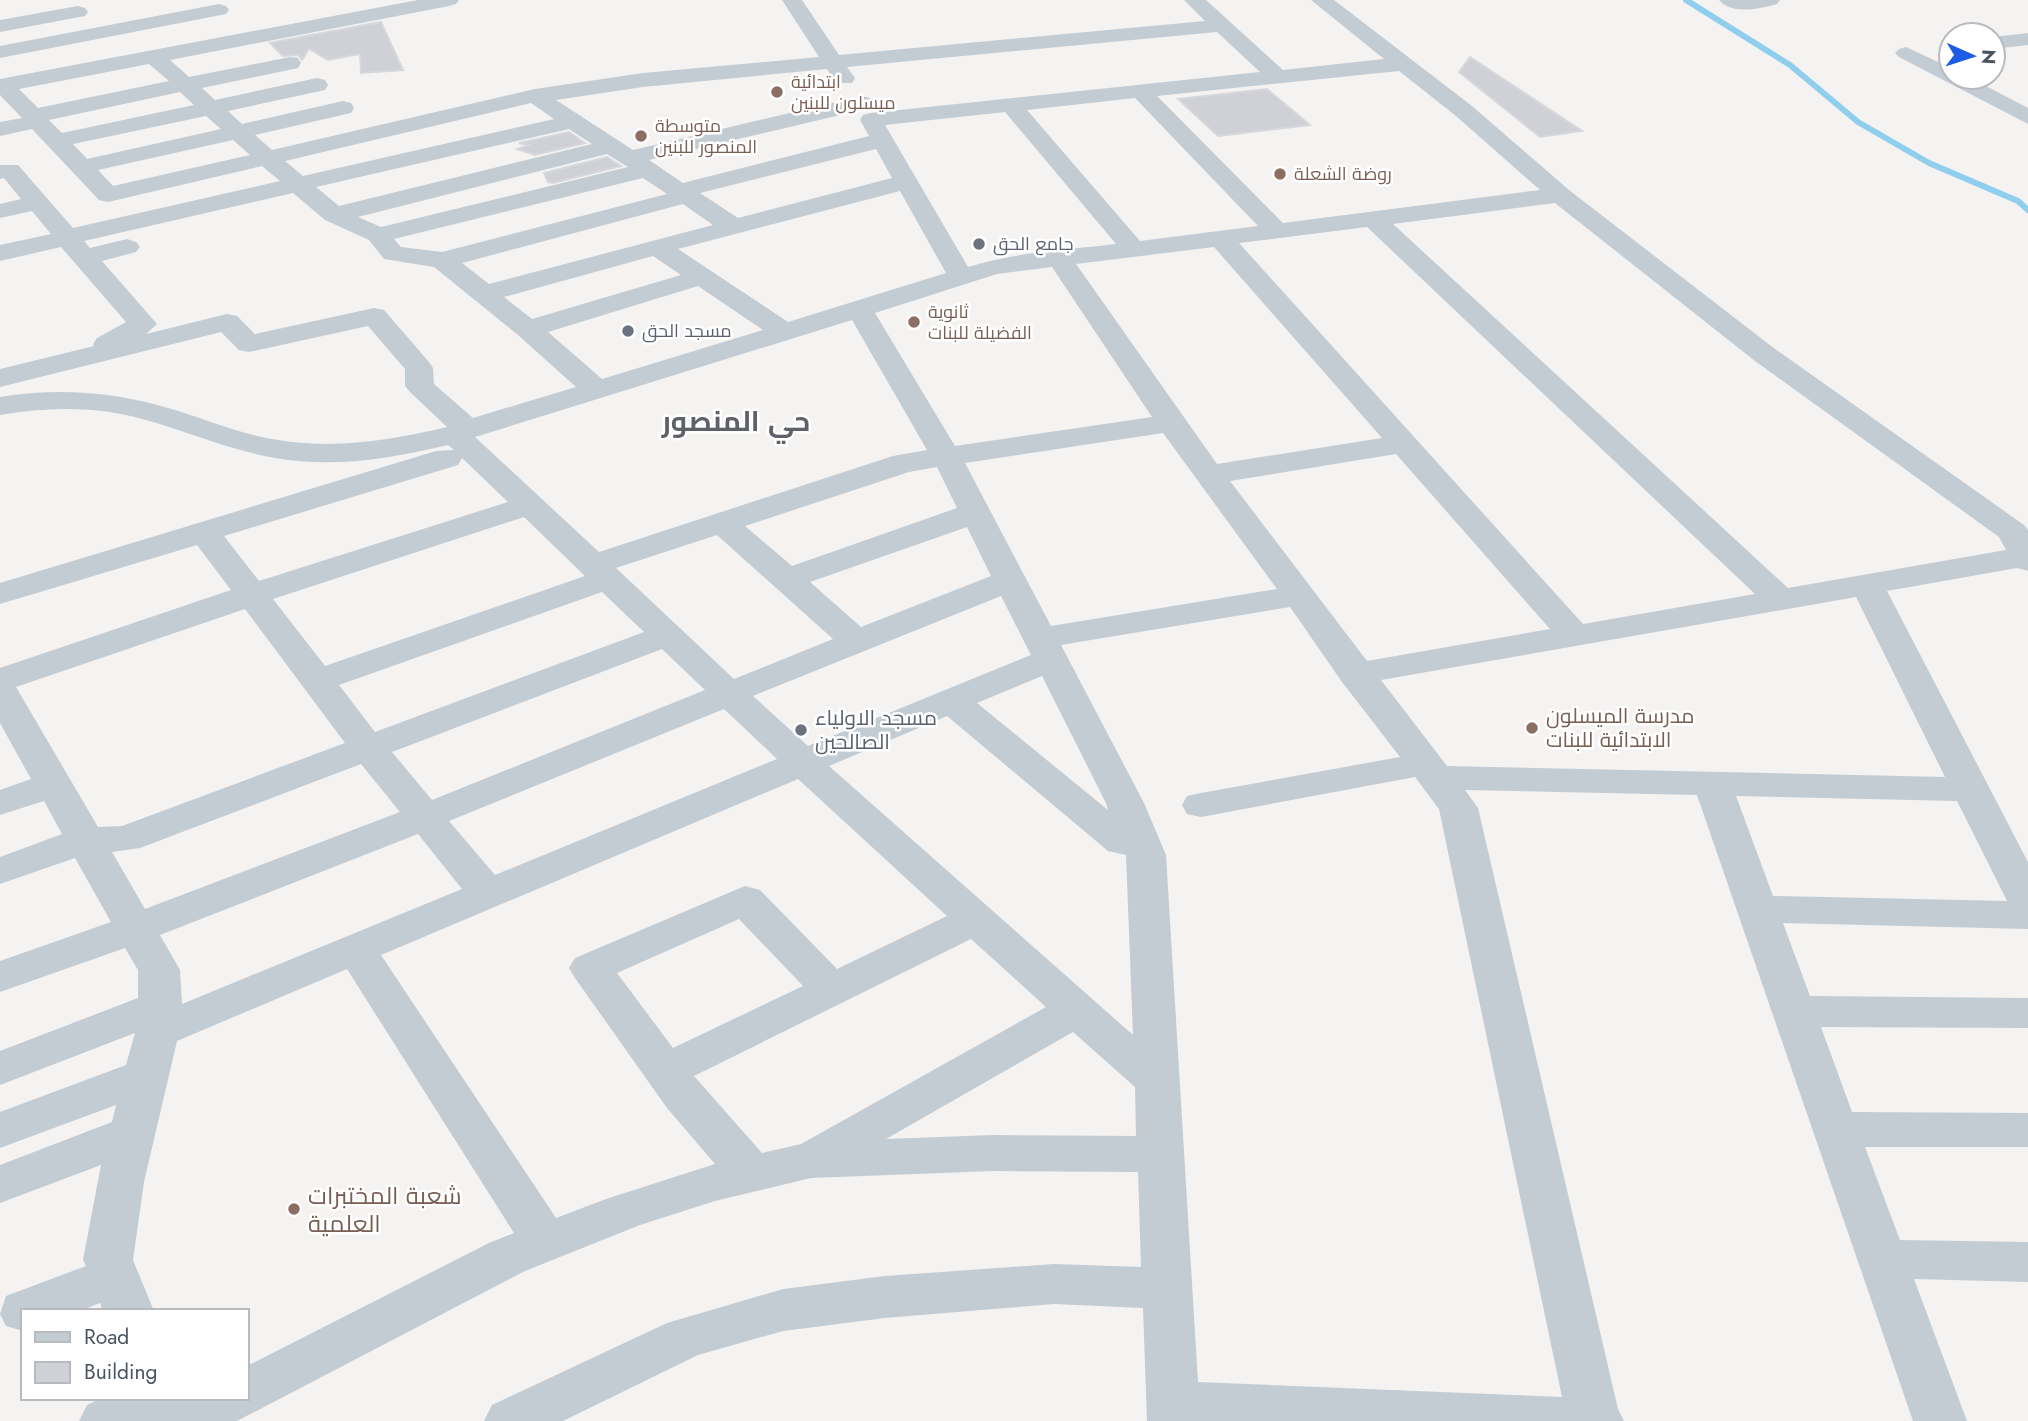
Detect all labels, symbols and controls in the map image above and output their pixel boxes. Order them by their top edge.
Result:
north arrow [1937,21,2007,91]
text: N [1975,49,2002,65]
place label: ابتدائية ميسلون للبنين [791,69,896,116]
marker: ابتدائية ميسلون للبنين [769,84,785,100]
place label: متوسطة المنصور للبنين [655,113,757,160]
marker: متوسطة المنصور للبنين [633,128,649,144]
place label: روضة الشعلة [1294,161,1392,187]
marker: روضة الشعلة [1272,166,1288,182]
place label: جامع الحق [993,231,1073,257]
marker: جامع الحق [971,236,987,252]
place label: ثانوية الفضيلة للبنات [928,299,1032,346]
marker: ثانوية الفضيلة للبنات [906,314,922,330]
place label: مسجد الحق [642,318,732,344]
marker: مسجد الحق [620,323,636,339]
district label: حي المنصور [661,401,810,444]
place label: مدرسة الميسلون الابتدائية للبنات [1546,701,1694,755]
place label: مسجد الاولياء الصالحين [815,703,937,757]
marker: مدرسة الميسلون الابتدائية للبنات [1524,720,1540,736]
marker: مسجد الاولياء الصالحين [793,722,809,738]
place label: شعبة المختبرات العلمية [308,1178,462,1241]
marker: شعبة المختبرات العلمية [286,1201,302,1217]
legend [21,1309,248,1400]
text: Road [84,1322,129,1352]
text: Building [84,1357,157,1387]

